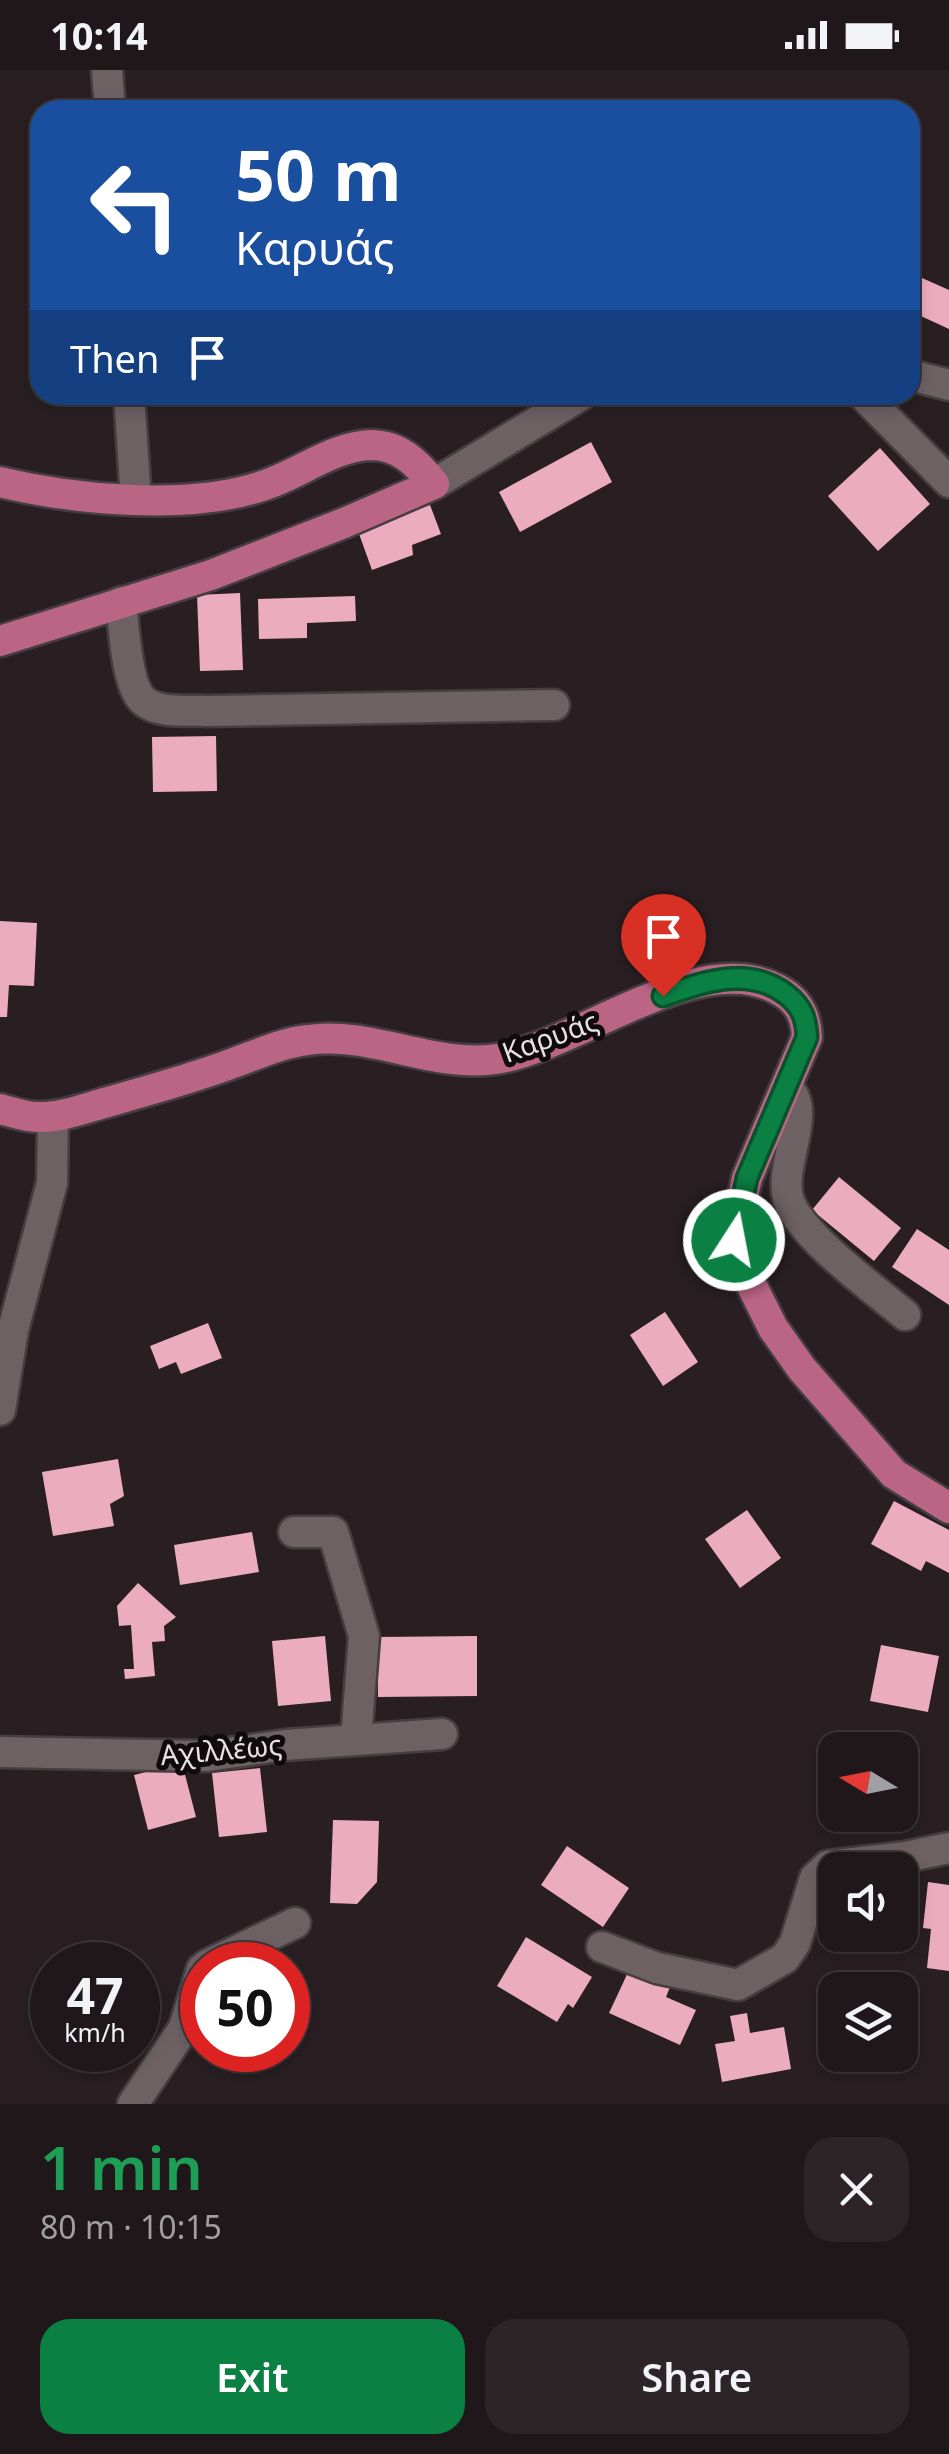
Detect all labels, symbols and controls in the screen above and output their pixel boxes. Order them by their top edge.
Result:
text: 10:14 [50,9,148,61]
text: 50 m [235,126,402,222]
icon: left [70,140,200,270]
text: Καρυάς [235,217,394,278]
icon: arrive [180,330,235,385]
text: Then [70,332,160,384]
pin [621,894,706,997]
icon: arrive [636,909,691,964]
street label: Καρυάς [497,1001,603,1071]
position arrow [682,1188,786,1292]
street label: Αχιλλέως [159,1725,283,1773]
north arrow [818,1732,918,1832]
map controls [818,1732,918,2072]
button: sound [818,1852,918,1952]
speed limit sign: 50 [180,1942,310,2072]
text: 47 [66,1961,124,2029]
button: layers [818,1972,918,2072]
text: km/h [64,2015,126,2049]
text: 1 min [40,2126,203,2208]
button: close [804,2137,909,2242]
text: 80 m · 10:15 [40,2205,222,2248]
button: Exit [40,2319,465,2434]
button: Share [485,2319,909,2434]

